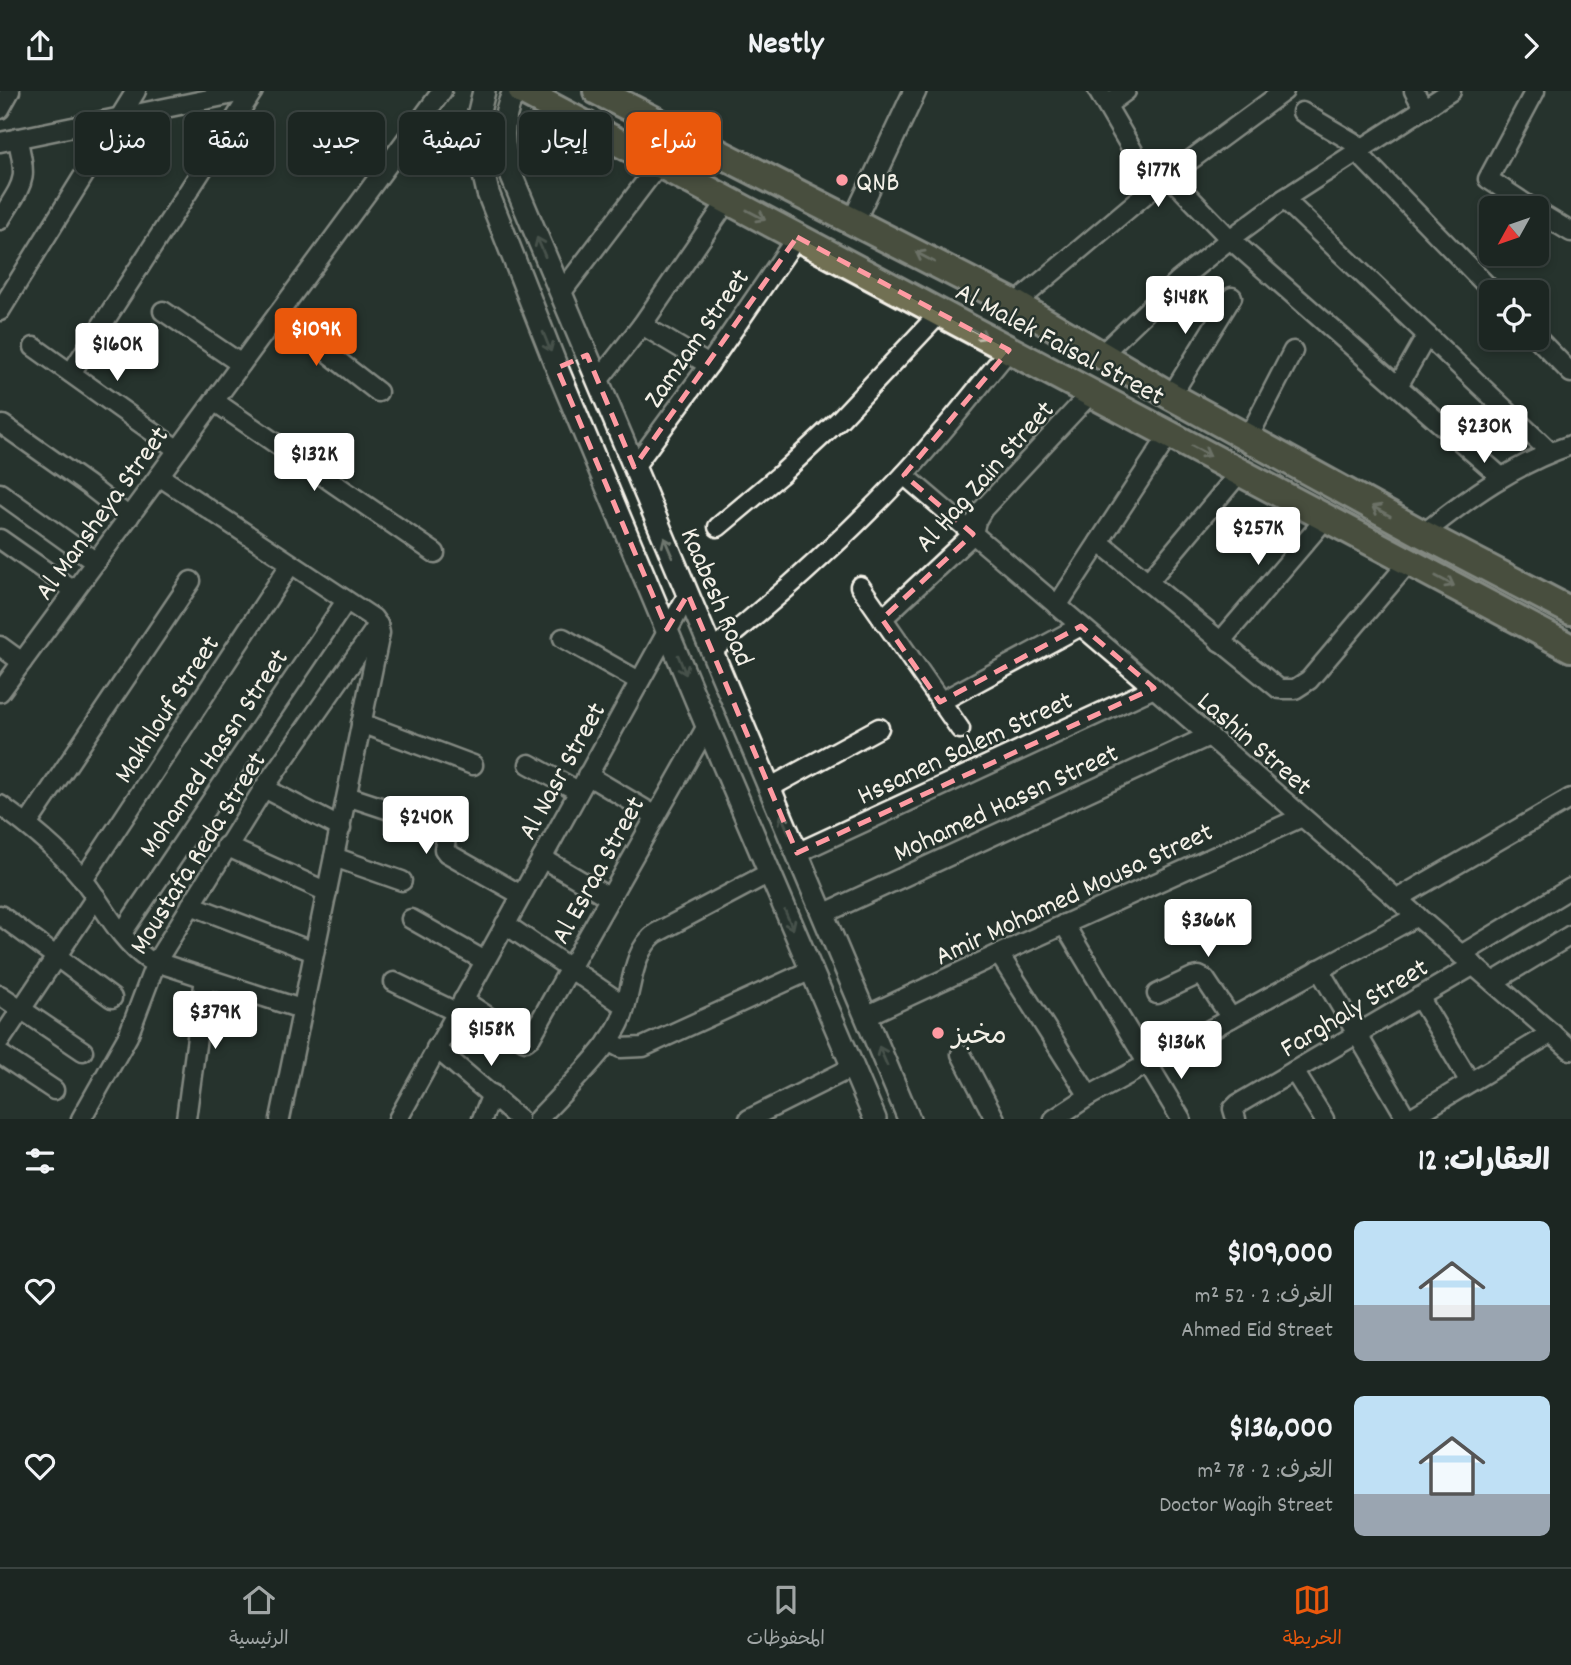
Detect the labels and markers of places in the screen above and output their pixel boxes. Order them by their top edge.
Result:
pin: $177K [1109,149,1207,209]
place label: QNB [856,165,899,205]
marker: QNB [834,172,850,188]
pin: $148K [1136,277,1234,336]
pin: $109K [267,309,365,368]
pin: $160K [68,323,166,383]
pin: $230K [1435,405,1533,465]
pin: $132K [265,433,363,493]
pin: $257K [1209,507,1307,567]
pin: $240K [377,797,475,856]
pin: $366K [1159,899,1257,959]
pin: $379K [166,991,264,1051]
pin: $158K [442,1009,540,1068]
place label: مخبز [950,1018,1007,1058]
pin: $136K [1132,1021,1230,1081]
marker: مخبز [930,1025,946,1041]

